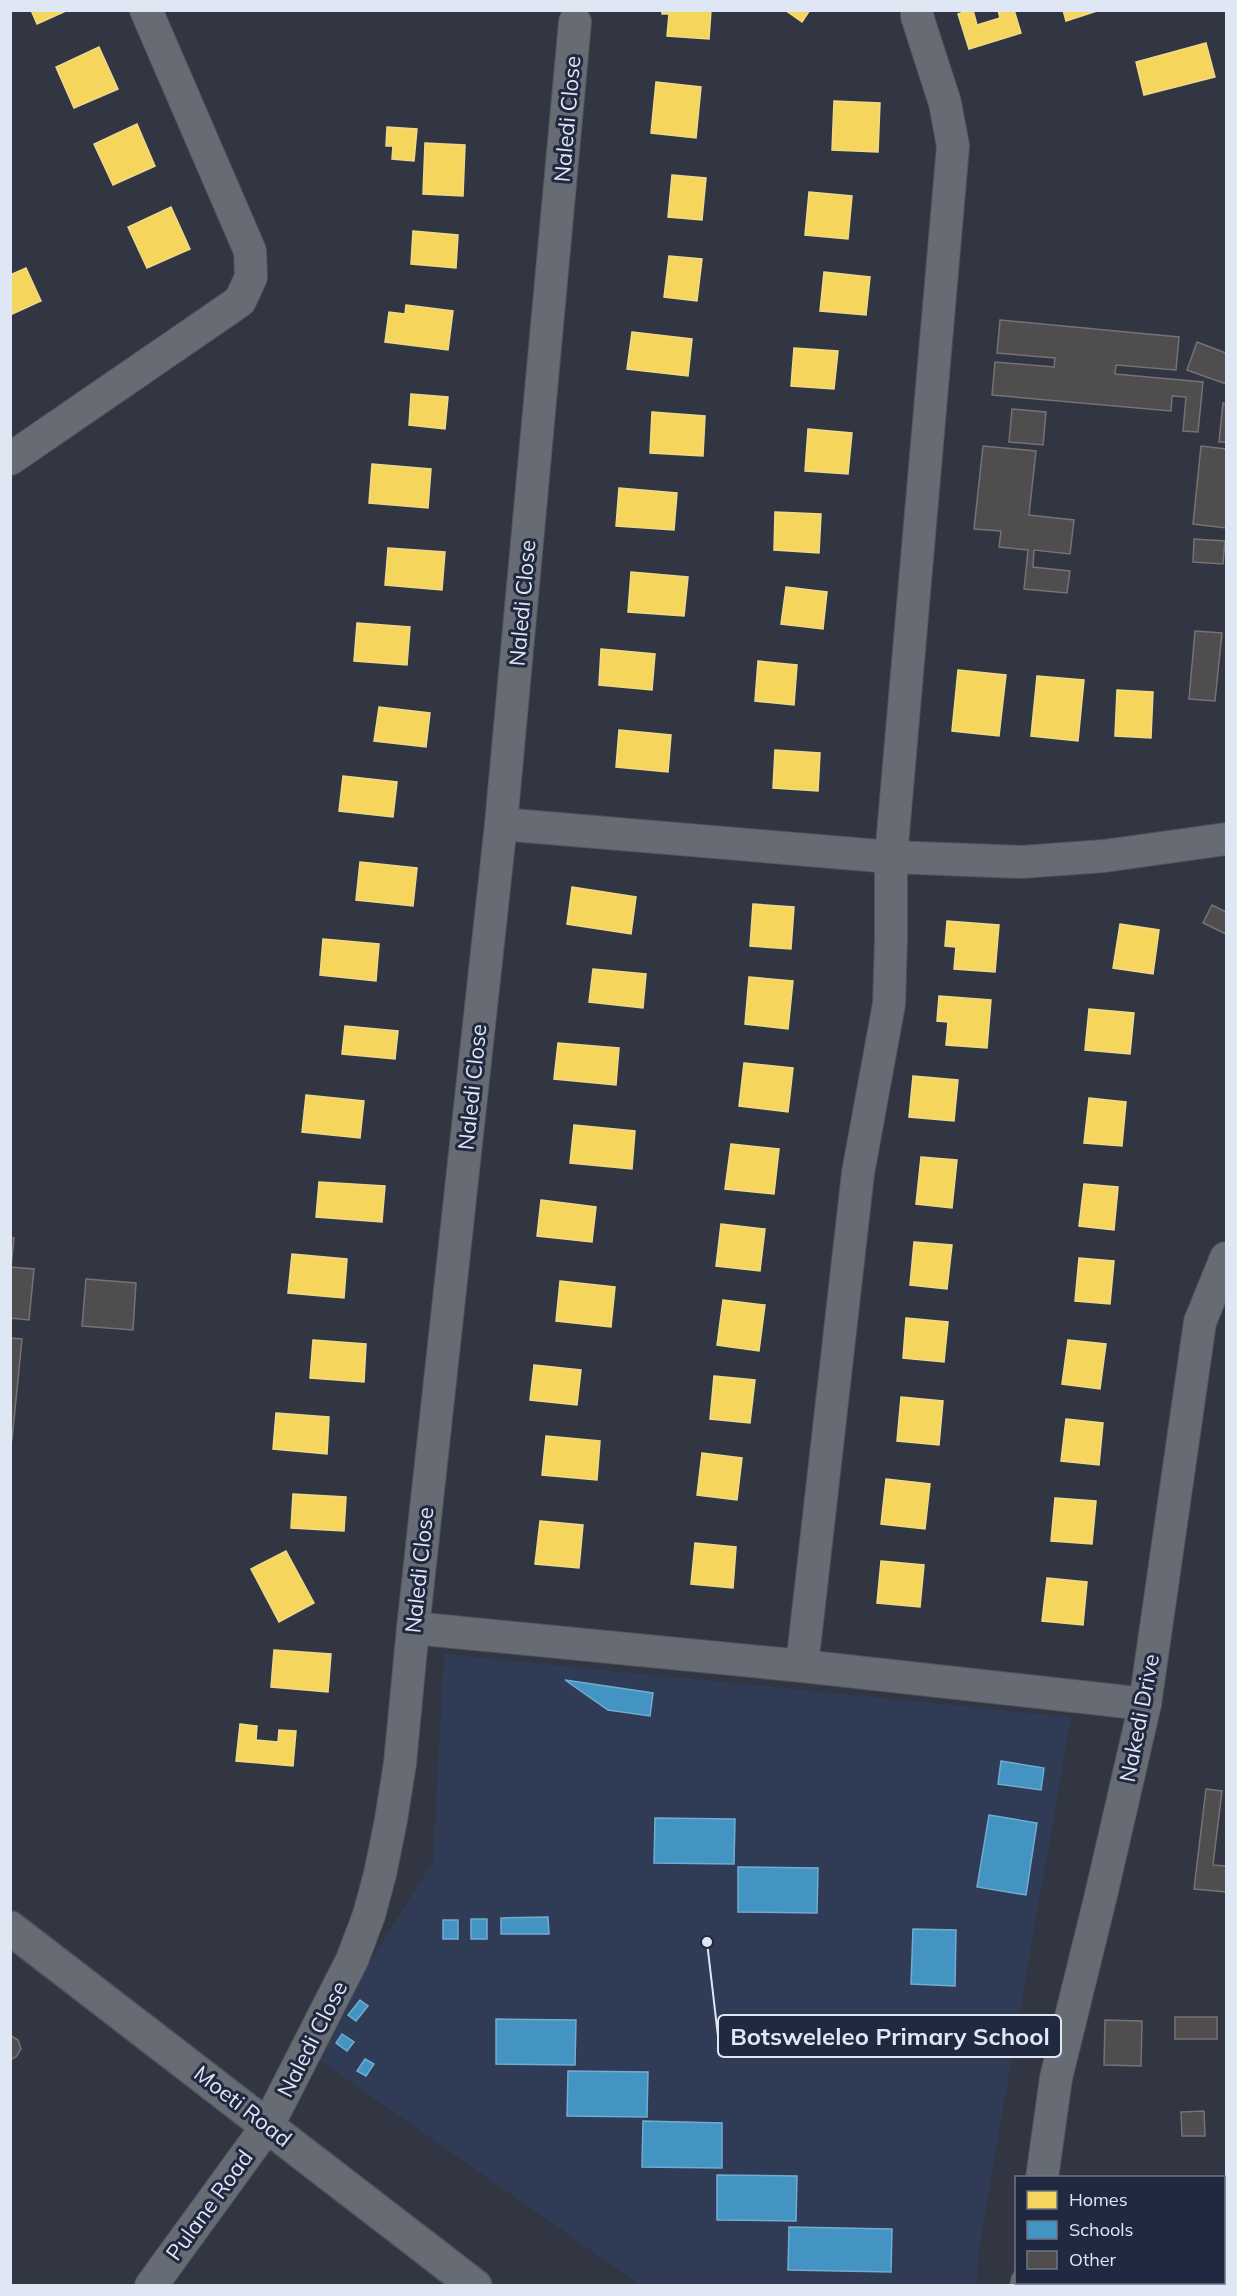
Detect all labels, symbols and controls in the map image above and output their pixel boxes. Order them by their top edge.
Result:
street label: Naledi Close [548,55,586,183]
street label: Naledi Close [503,539,541,667]
street label: Naledi Close [451,1023,493,1151]
street label: Naledi Close [398,1506,440,1634]
street label: Nakedi Drive [1113,1652,1165,1784]
street label: Naledi Close [271,1976,353,2102]
callout: Botsweleleo Primary School [718,2015,1061,2057]
text: Botsweleleo Primary School [730,2021,1050,2051]
street label: Moeti Road [189,2059,297,2153]
street label: Pulane Road [160,2144,258,2266]
legend [1015,2176,1225,2284]
text: Homes [1069,2188,1128,2211]
text: Schools [1069,2218,1134,2241]
text: Other [1069,2248,1117,2271]

